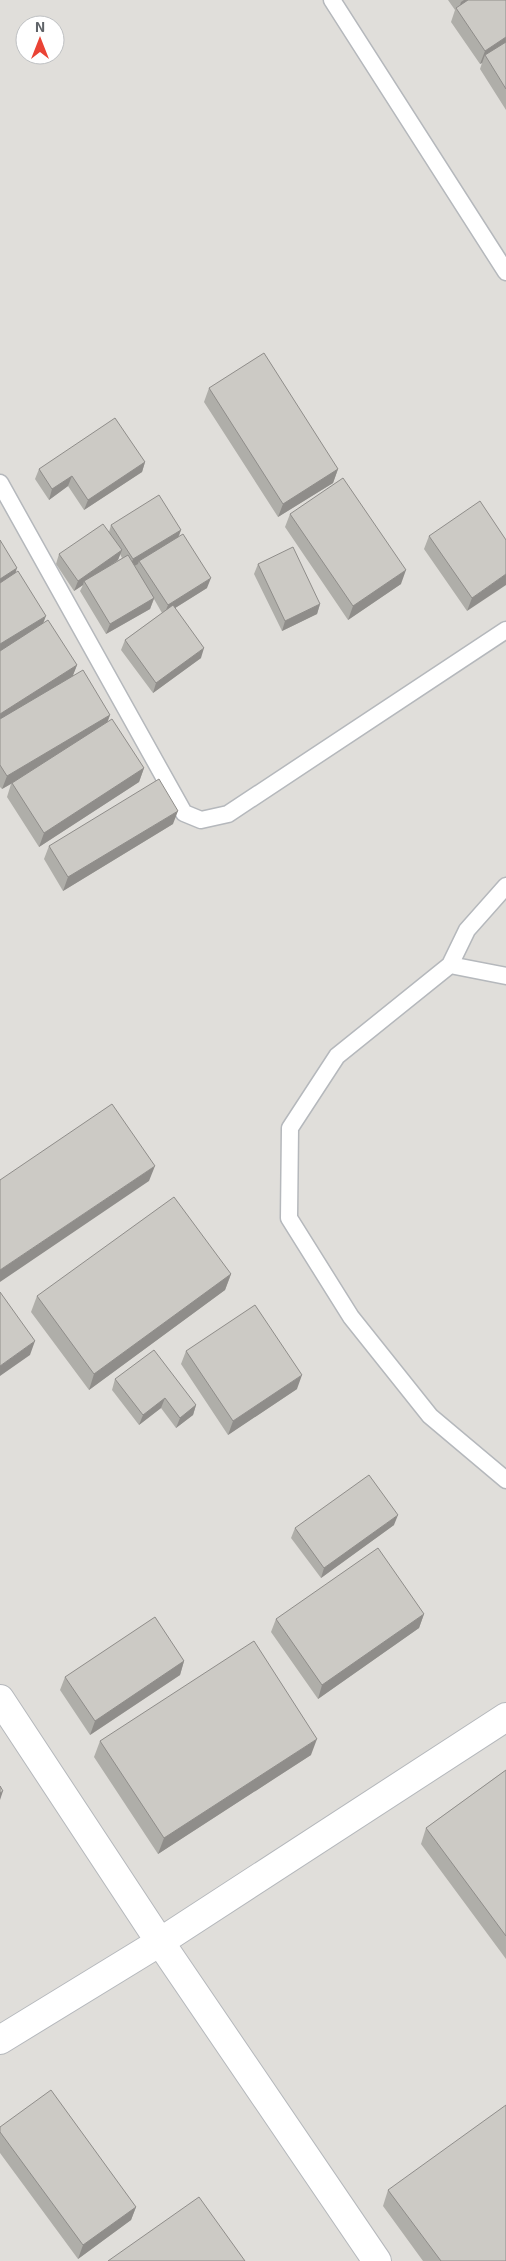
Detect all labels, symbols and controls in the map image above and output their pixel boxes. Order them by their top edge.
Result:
north arrow [15,15,65,65]
text: N [35,18,45,35]

